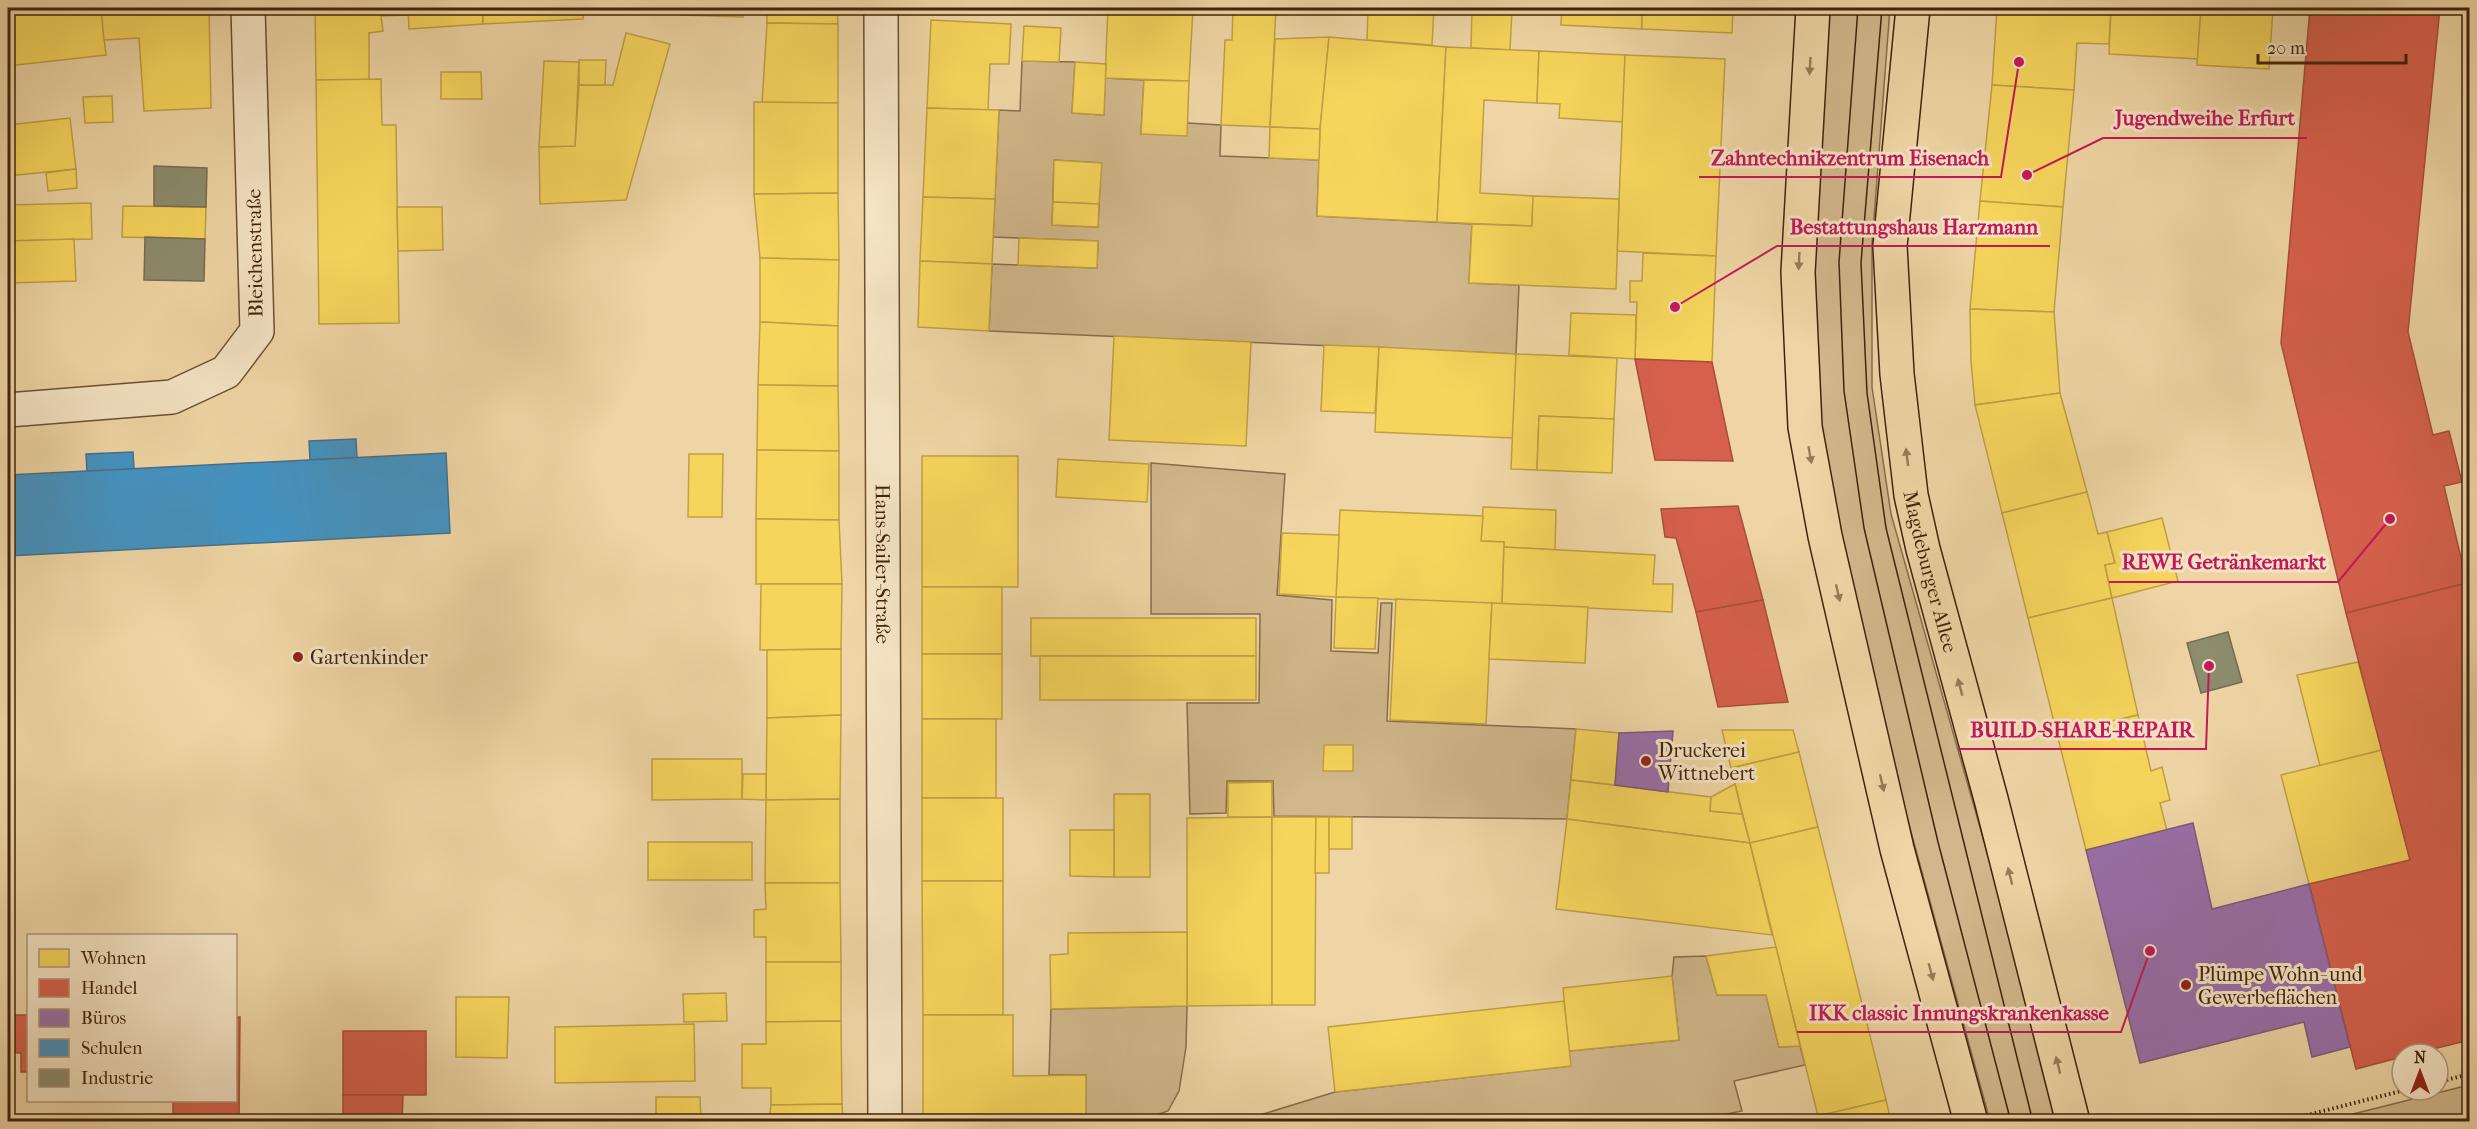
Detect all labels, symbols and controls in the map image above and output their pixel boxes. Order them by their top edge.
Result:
scale bar [2258,27,2406,65]
text: 20 m [2267,38,2305,59]
one-way arrow [1805,56,1814,75]
callout: Jugendweihe Erfurt [2103,99,2307,138]
text: Jugendweihe Erfurt [2113,106,2296,130]
callout: Zahntechnikzentrum Eisenach [1699,138,2001,177]
text: Zahntechnikzentrum Eisenach [1711,146,1989,170]
street label: Bleichenstraße [242,188,268,317]
callout: Bestattungshaus Harzmann [1777,207,2050,246]
text: Bestattungshaus Harzmann [1790,215,2039,239]
one-way arrow [1794,251,1804,270]
one-way arrow [1806,446,1815,465]
one-way arrow [1902,447,1912,466]
street label: Hans-Sailer-Straße [871,484,895,644]
street label: Magdeburger Allee [1899,488,1962,655]
callout: REWE Getränkemarkt [2109,543,2338,582]
text: REWE Getränkemarkt [2122,550,2327,574]
one-way arrow [1833,584,1843,602]
place label: Gartenkinder [310,646,428,669]
marker: Gartenkinder [291,650,305,664]
one-way arrow [1955,678,1965,697]
callout: BUILD-SHARE-REPAIR [1958,710,2206,749]
text: BUILD-SHARE-REPAIR [1970,718,2196,742]
place label: Druckerei Wittnebert [1657,739,1755,785]
marker: Druckerei Wittnebert [1639,754,1653,768]
one-way arrow [1877,774,1887,792]
one-way arrow [2005,867,2015,885]
legend [27,934,237,1102]
text: Wohnen [80,948,147,969]
one-way arrow [1926,963,1936,981]
place label: Plümpe Wohn- und Gewerbeflächen [2198,963,2364,1009]
text: Handel [81,978,138,999]
marker: Plümpe Wohn- und Gewerbeflächen [2179,978,2193,992]
callout: IKK classic Innungskrankenkasse [1797,993,2121,1032]
text: IKK classic Innungskrankenkasse [1809,1001,2110,1025]
text: Büros [81,1008,127,1029]
text: Schulen [81,1038,143,1059]
north arrow [2390,1042,2450,1102]
text: N [2414,1048,2427,1067]
one-way arrow [2053,1056,2062,1074]
text: Industrie [81,1068,153,1089]

